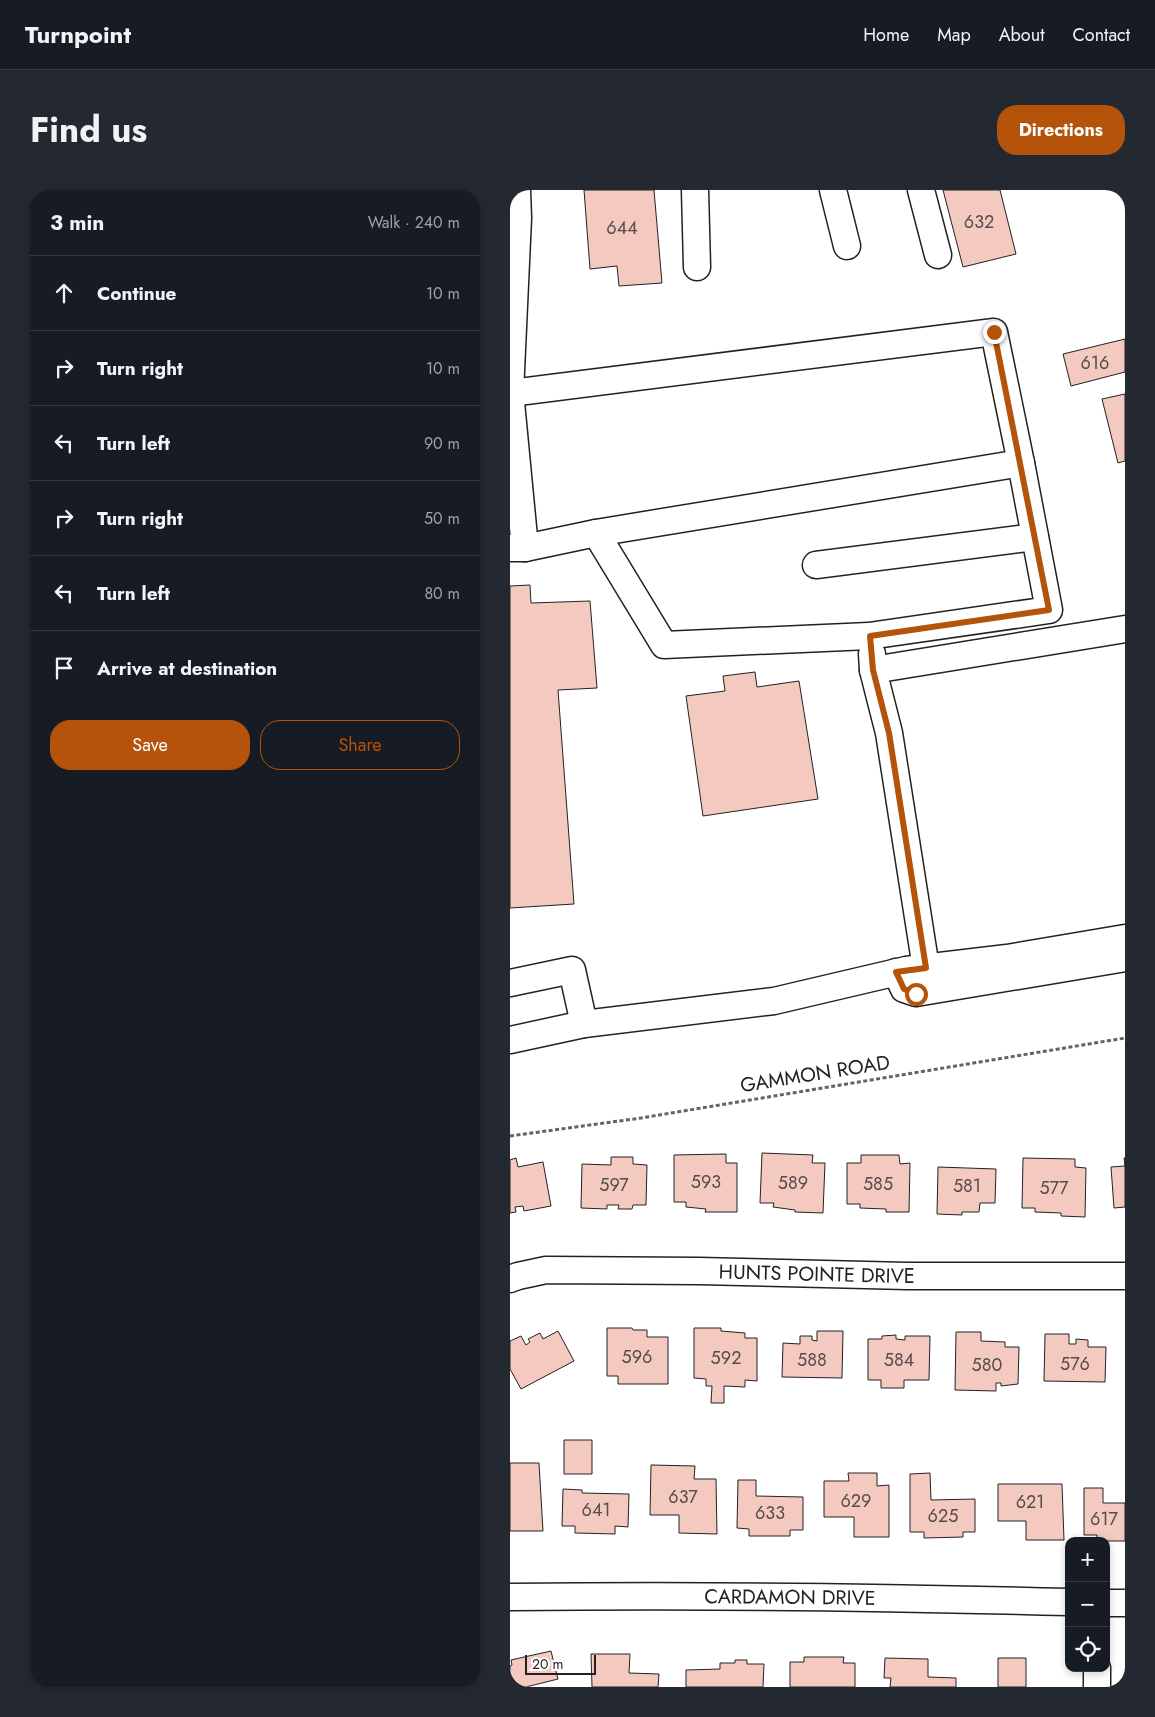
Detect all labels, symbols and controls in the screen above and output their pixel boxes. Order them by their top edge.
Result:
text: Turnpoint [25,17,131,52]
text: Home [863,22,909,48]
text: Map [937,22,971,48]
text: About [999,22,1044,48]
text: Contact [1072,22,1130,48]
text: Find us [30,105,147,155]
button: Directions [997,105,1125,155]
text: 3 min [50,208,104,238]
house number: 632 [964,209,994,235]
text: Walk · 240 m [368,211,460,234]
house number: 644 [606,215,638,241]
icon: ahead [50,279,78,307]
text: Continue [97,280,176,307]
text: 10 m [426,282,460,305]
route end [983,321,1006,344]
house number: 616 [1081,350,1109,376]
icon: right [50,354,78,382]
text: Turn right [97,355,183,382]
text: 10 m [426,357,460,380]
icon: left [50,429,78,457]
text: Turn left [97,430,170,457]
text: 90 m [424,432,460,455]
icon: right [50,504,78,532]
text: Turn right [97,505,183,532]
text: 50 m [424,507,460,530]
icon: left [50,579,78,607]
text: Turn left [97,580,170,607]
text: 80 m [424,582,460,605]
icon: arrive [50,654,78,682]
text: Arrive at destination [97,655,277,682]
button: Save [50,720,250,770]
button: Share [260,720,460,770]
route start [905,983,928,1006]
street label: GAMMON ROAD [738,1048,892,1100]
house number: 593 [691,1169,721,1195]
house number: 589 [778,1170,808,1196]
house number: 585 [863,1171,893,1197]
house number: 597 [599,1172,629,1198]
house number: 581 [953,1173,981,1199]
house number: 577 [1039,1175,1069,1201]
street label: HUNTS POINTE DRIVE [718,1257,915,1291]
house number: 596 [622,1344,652,1370]
house number: 592 [711,1345,741,1371]
house number: 588 [797,1347,827,1373]
house number: 584 [884,1347,914,1373]
house number: 576 [1060,1351,1090,1377]
house number: 580 [972,1352,1003,1378]
house number: 637 [668,1484,698,1510]
house number: 629 [841,1488,871,1514]
house number: 621 [1016,1489,1044,1515]
house number: 641 [582,1497,610,1523]
house number: 633 [755,1500,785,1526]
house number: 625 [928,1503,958,1529]
house number: 617 [1090,1506,1119,1532]
map controls [1065,1537,1110,1672]
button: + [1065,1537,1110,1582]
street label: CARDAMON DRIVE [704,1582,876,1612]
button: − [1065,1582,1110,1627]
button: locate [1065,1627,1110,1672]
scale bar [525,1652,596,1675]
text: 20 m [532,1654,564,1674]

